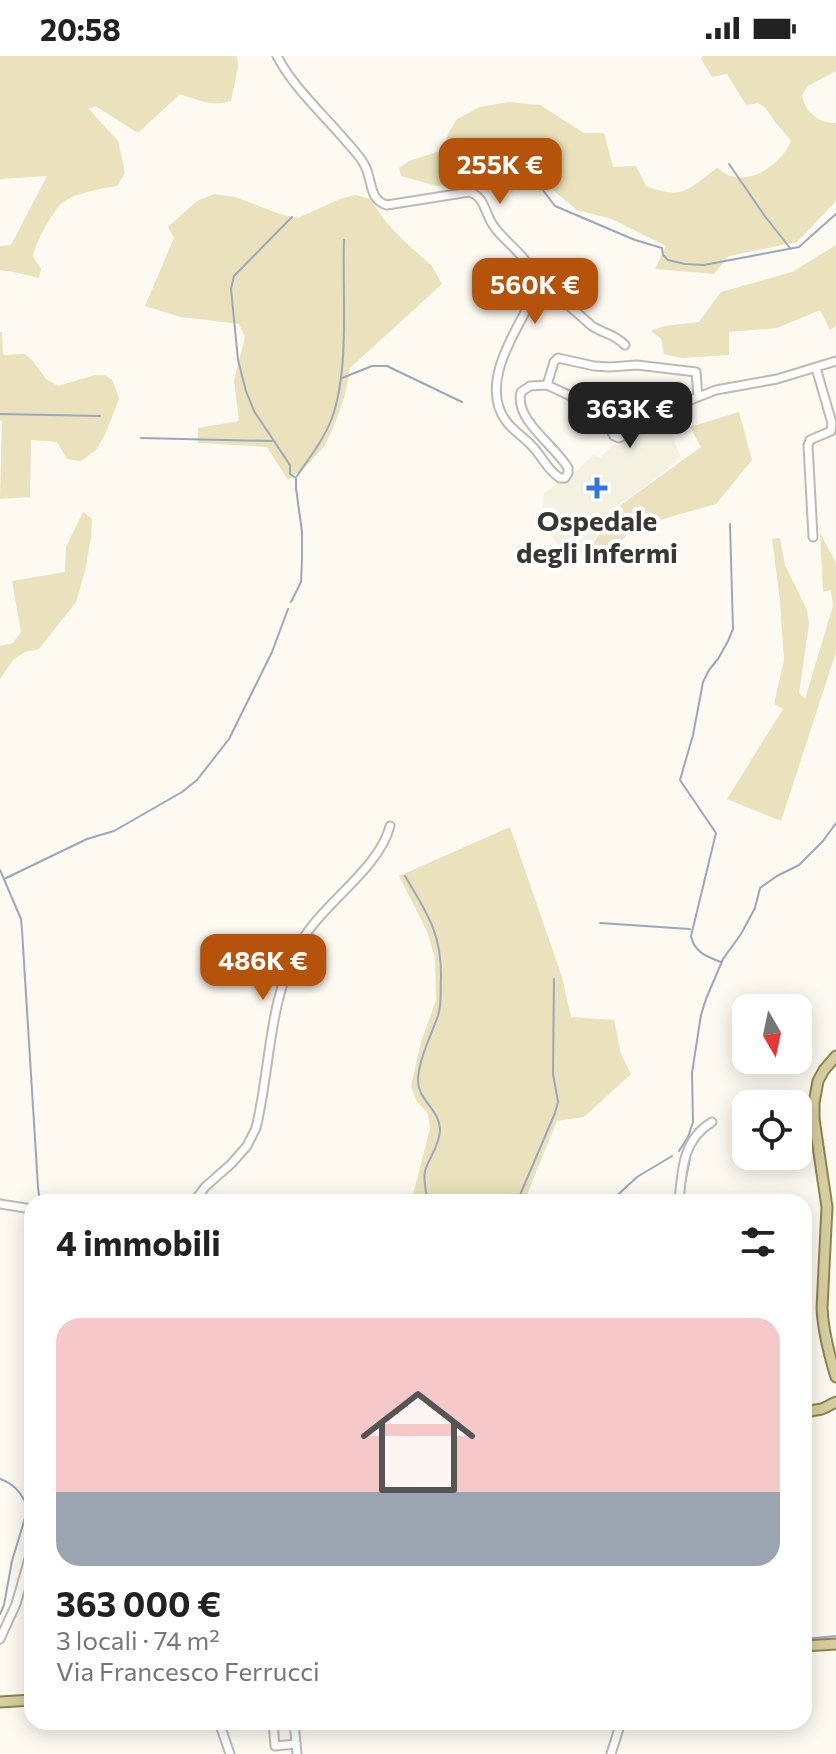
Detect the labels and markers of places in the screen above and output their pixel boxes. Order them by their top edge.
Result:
pin: 255K € [435,138,565,206]
pin: 560K € [470,258,600,326]
pin: 363K € [565,382,695,450]
marker: Ospedale degli Infermi [586,477,608,499]
place label: Ospedale degli Infermi [516,503,678,569]
pin: 486K € [198,934,328,1002]

